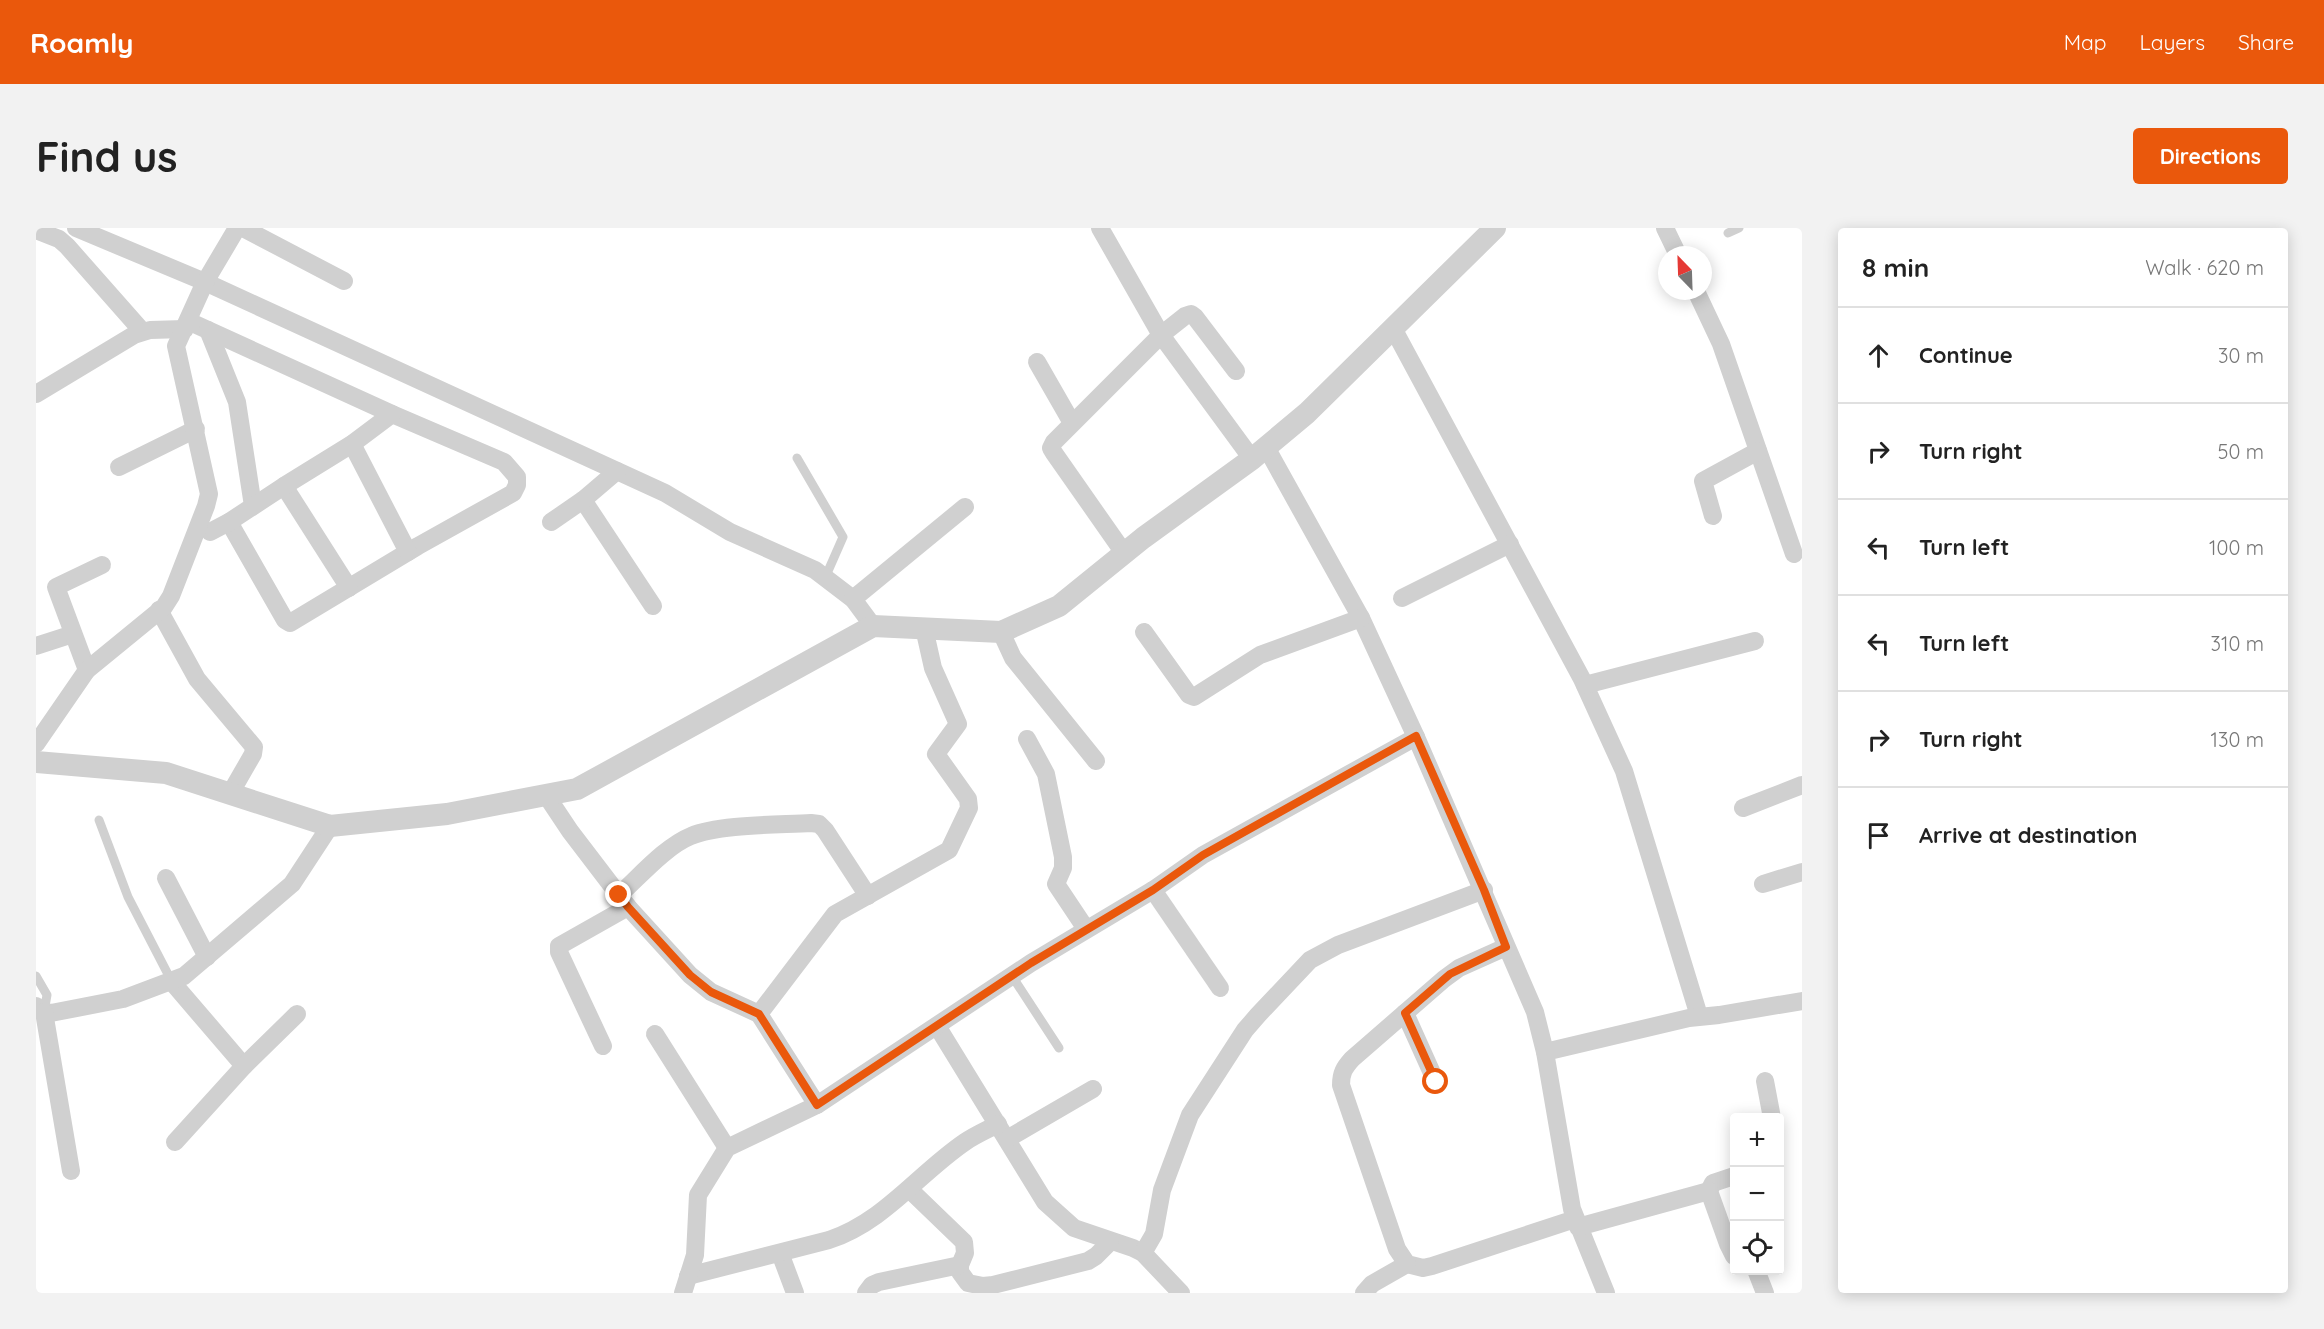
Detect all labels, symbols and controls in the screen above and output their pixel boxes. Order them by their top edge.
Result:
text: Roamly [30,25,134,60]
text: Map [2064,29,2107,55]
text: Layers [2140,29,2205,55]
text: Share [2238,29,2294,55]
button: Directions [2133,128,2288,184]
text: Find us [36,130,178,183]
north arrow [1658,246,1712,300]
text: 8 min [1862,251,1929,284]
text: Walk · 620 m [2145,255,2264,280]
icon: ahead [1862,339,1895,372]
text: Continue [1919,341,2013,369]
text: 30 m [2218,343,2264,368]
icon: right [1862,435,1895,468]
text: Turn right [1919,437,2023,465]
text: 50 m [2218,439,2264,464]
icon: left [1862,531,1895,564]
text: Turn left [1919,533,2009,561]
text: 100 m [2209,535,2264,560]
icon: left [1862,627,1895,660]
text: Turn left [1919,629,2009,657]
text: 310 m [2211,631,2264,656]
icon: right [1862,723,1895,756]
text: Turn right [1919,725,2023,753]
text: 130 m [2211,727,2264,752]
icon: arrive [1862,819,1895,852]
text: Arrive at destination [1919,821,2137,849]
route end [605,881,631,907]
route start [1422,1068,1448,1094]
map controls [1730,1113,1784,1275]
button: + [1730,1113,1784,1167]
button: − [1730,1167,1784,1221]
button: locate [1730,1221,1784,1275]

